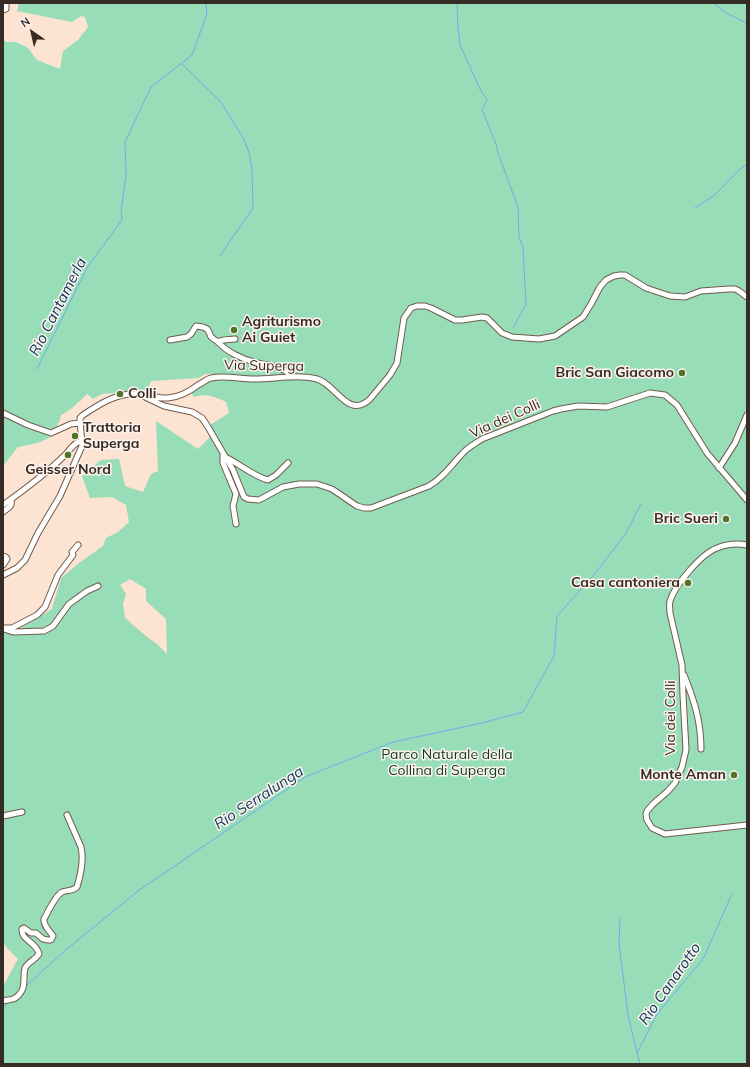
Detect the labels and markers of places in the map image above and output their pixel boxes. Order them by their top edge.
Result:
place label: Agriturismo Ai Guiet [242,314,321,346]
marker: Agriturismo Ai Guiet [229,325,239,335]
place label: Bric San Giacomo [556,365,674,381]
marker: Bric San Giacomo [677,368,687,378]
place label: Colli [128,386,156,402]
marker: Colli [115,389,125,399]
place label: Trattoria Superga [83,420,141,452]
marker: Trattoria Superga [70,431,80,441]
marker: Geisser Nord [63,450,73,460]
place label: Geisser Nord [25,462,111,478]
place label: Bric Sueri [654,511,718,527]
marker: Bric Sueri [721,514,731,524]
place label: Casa cantoniera [571,575,680,591]
marker: Casa cantoniera [683,578,693,588]
place label: Monte Aman [640,767,726,783]
marker: Monte Aman [729,770,739,780]

